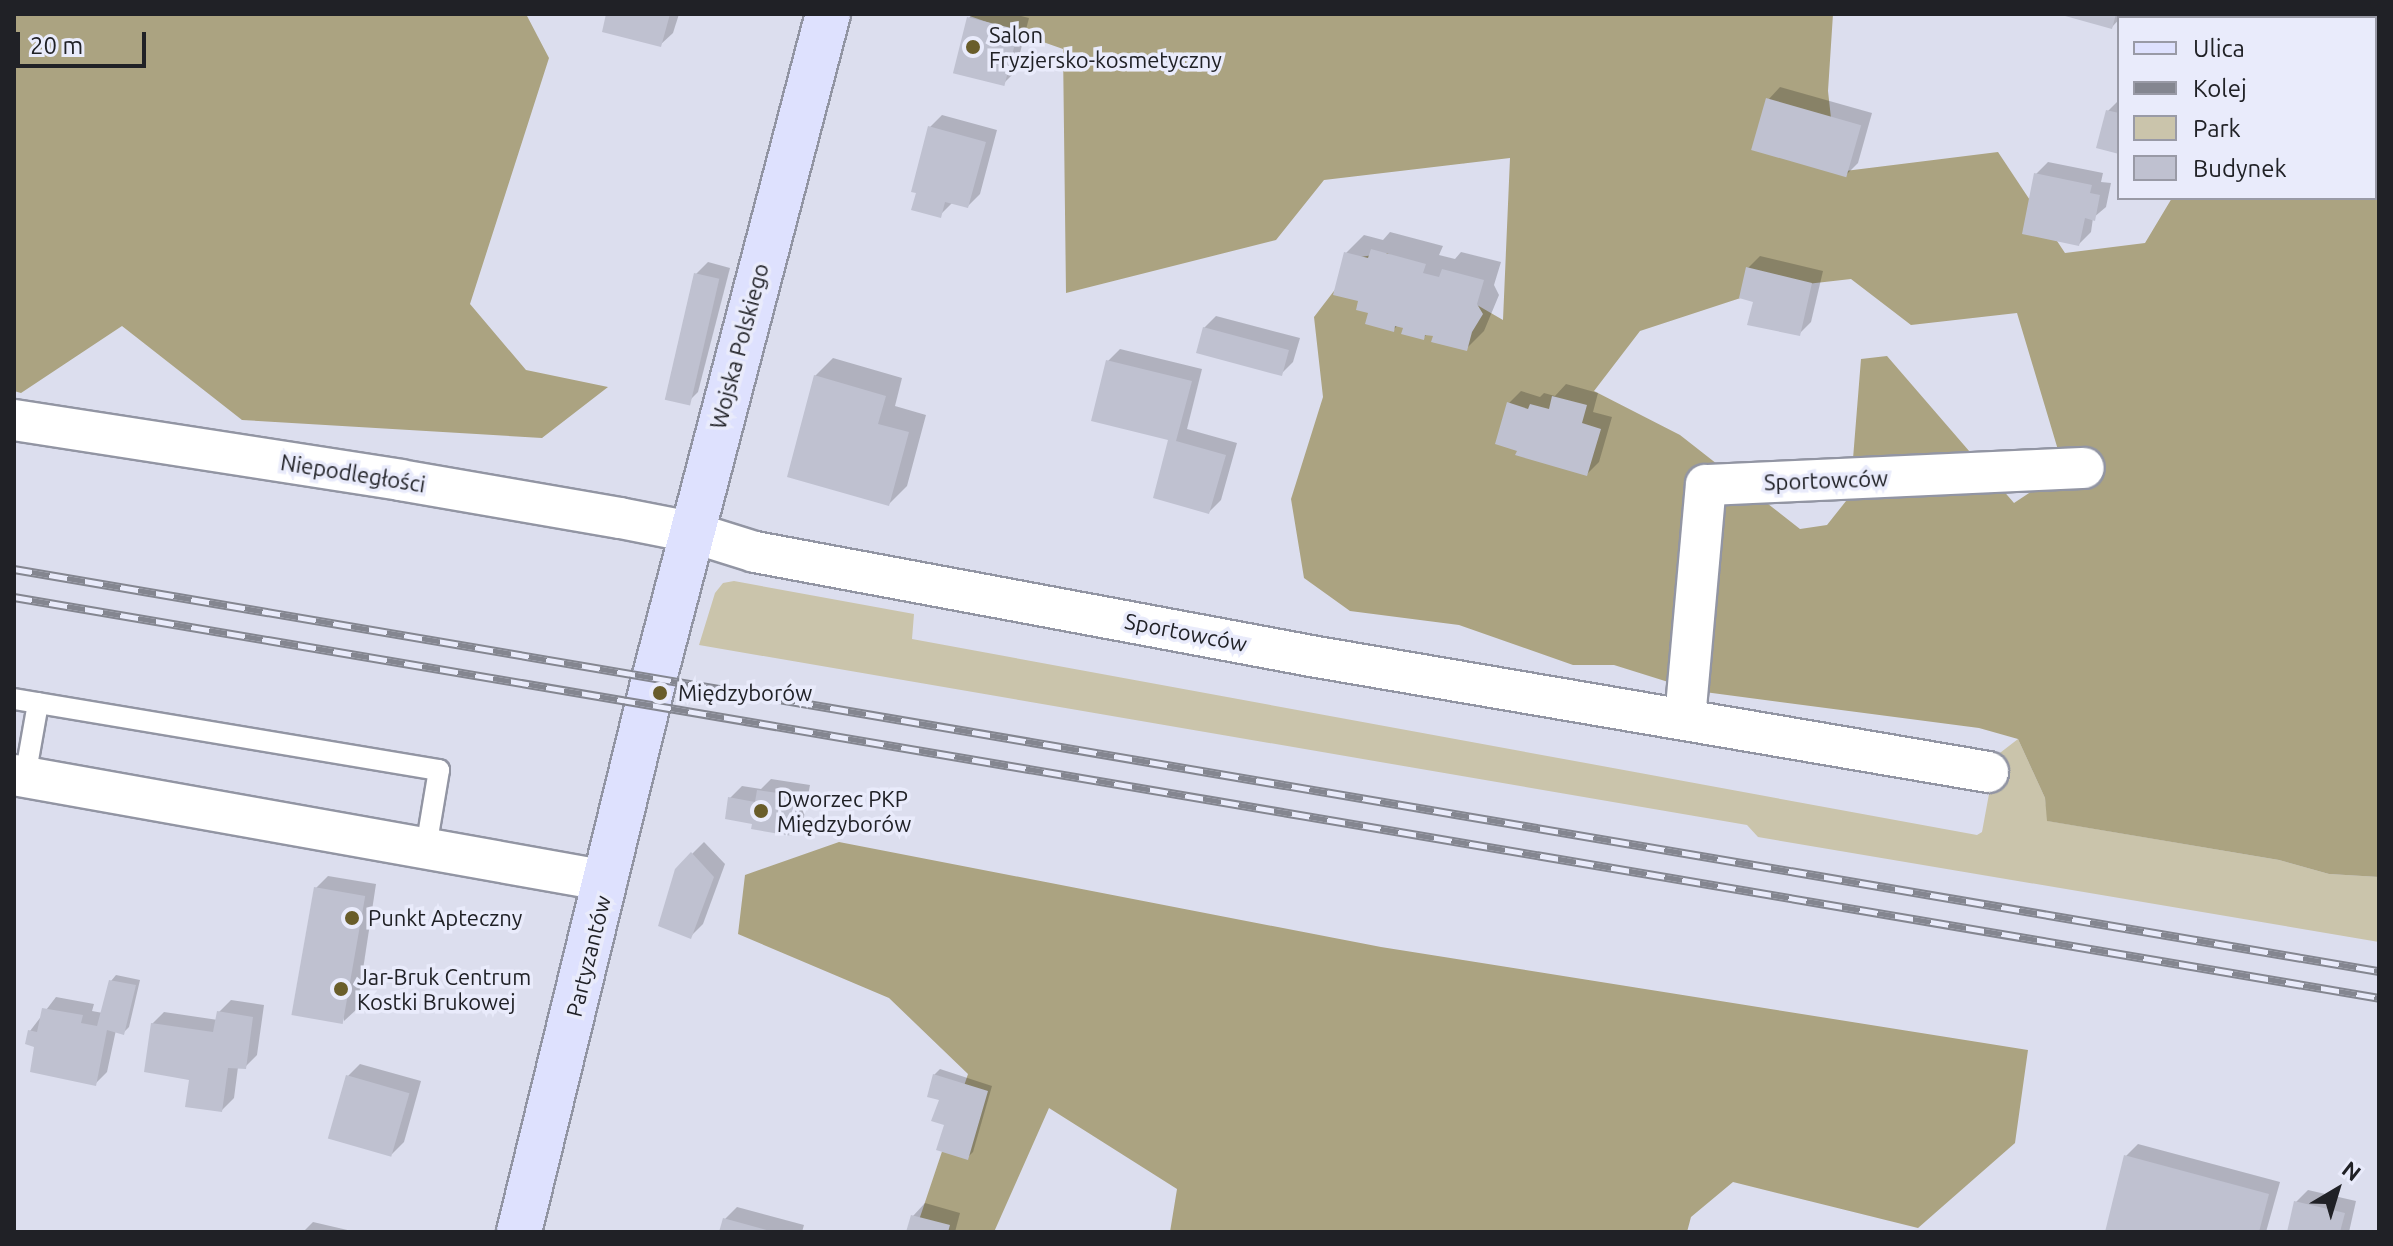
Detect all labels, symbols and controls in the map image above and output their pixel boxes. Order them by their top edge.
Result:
scale bar [20,16,150,66]
legend [2117,16,2377,200]
place label: Salon Fryzjersko-kosmetyczny [989,21,1222,72]
text: 20 m [30,32,83,59]
text: Ulica [2193,35,2245,62]
marker: Salon Fryzjersko-kosmetyczny [964,38,982,56]
text: Kolej [2193,75,2247,102]
text: Park [2193,115,2241,142]
text: Budynek [2193,155,2287,182]
street label: Wojska Polskiego [704,260,774,432]
street label: Niepodległości [279,449,427,497]
street label: Sportowców [1763,465,1889,495]
street label: Sportowców [1123,607,1249,657]
place label: Międzyborów [678,680,812,706]
marker: Międzyborów [649,682,671,704]
place label: Dworzec PKP Międzyborów [777,785,911,836]
marker: Dworzec PKP Międzyborów [752,802,770,820]
street label: Partyzantów [560,892,616,1020]
place label: Punkt Apteczny [368,905,522,931]
marker: Punkt Apteczny [343,909,361,927]
place label: Jar-Bruk Centrum Kostki Brukowej [357,963,531,1014]
marker: Jar-Bruk Centrum Kostki Brukowej [332,980,350,998]
north arrow [2297,1150,2377,1230]
text: N [2338,1156,2366,1186]

